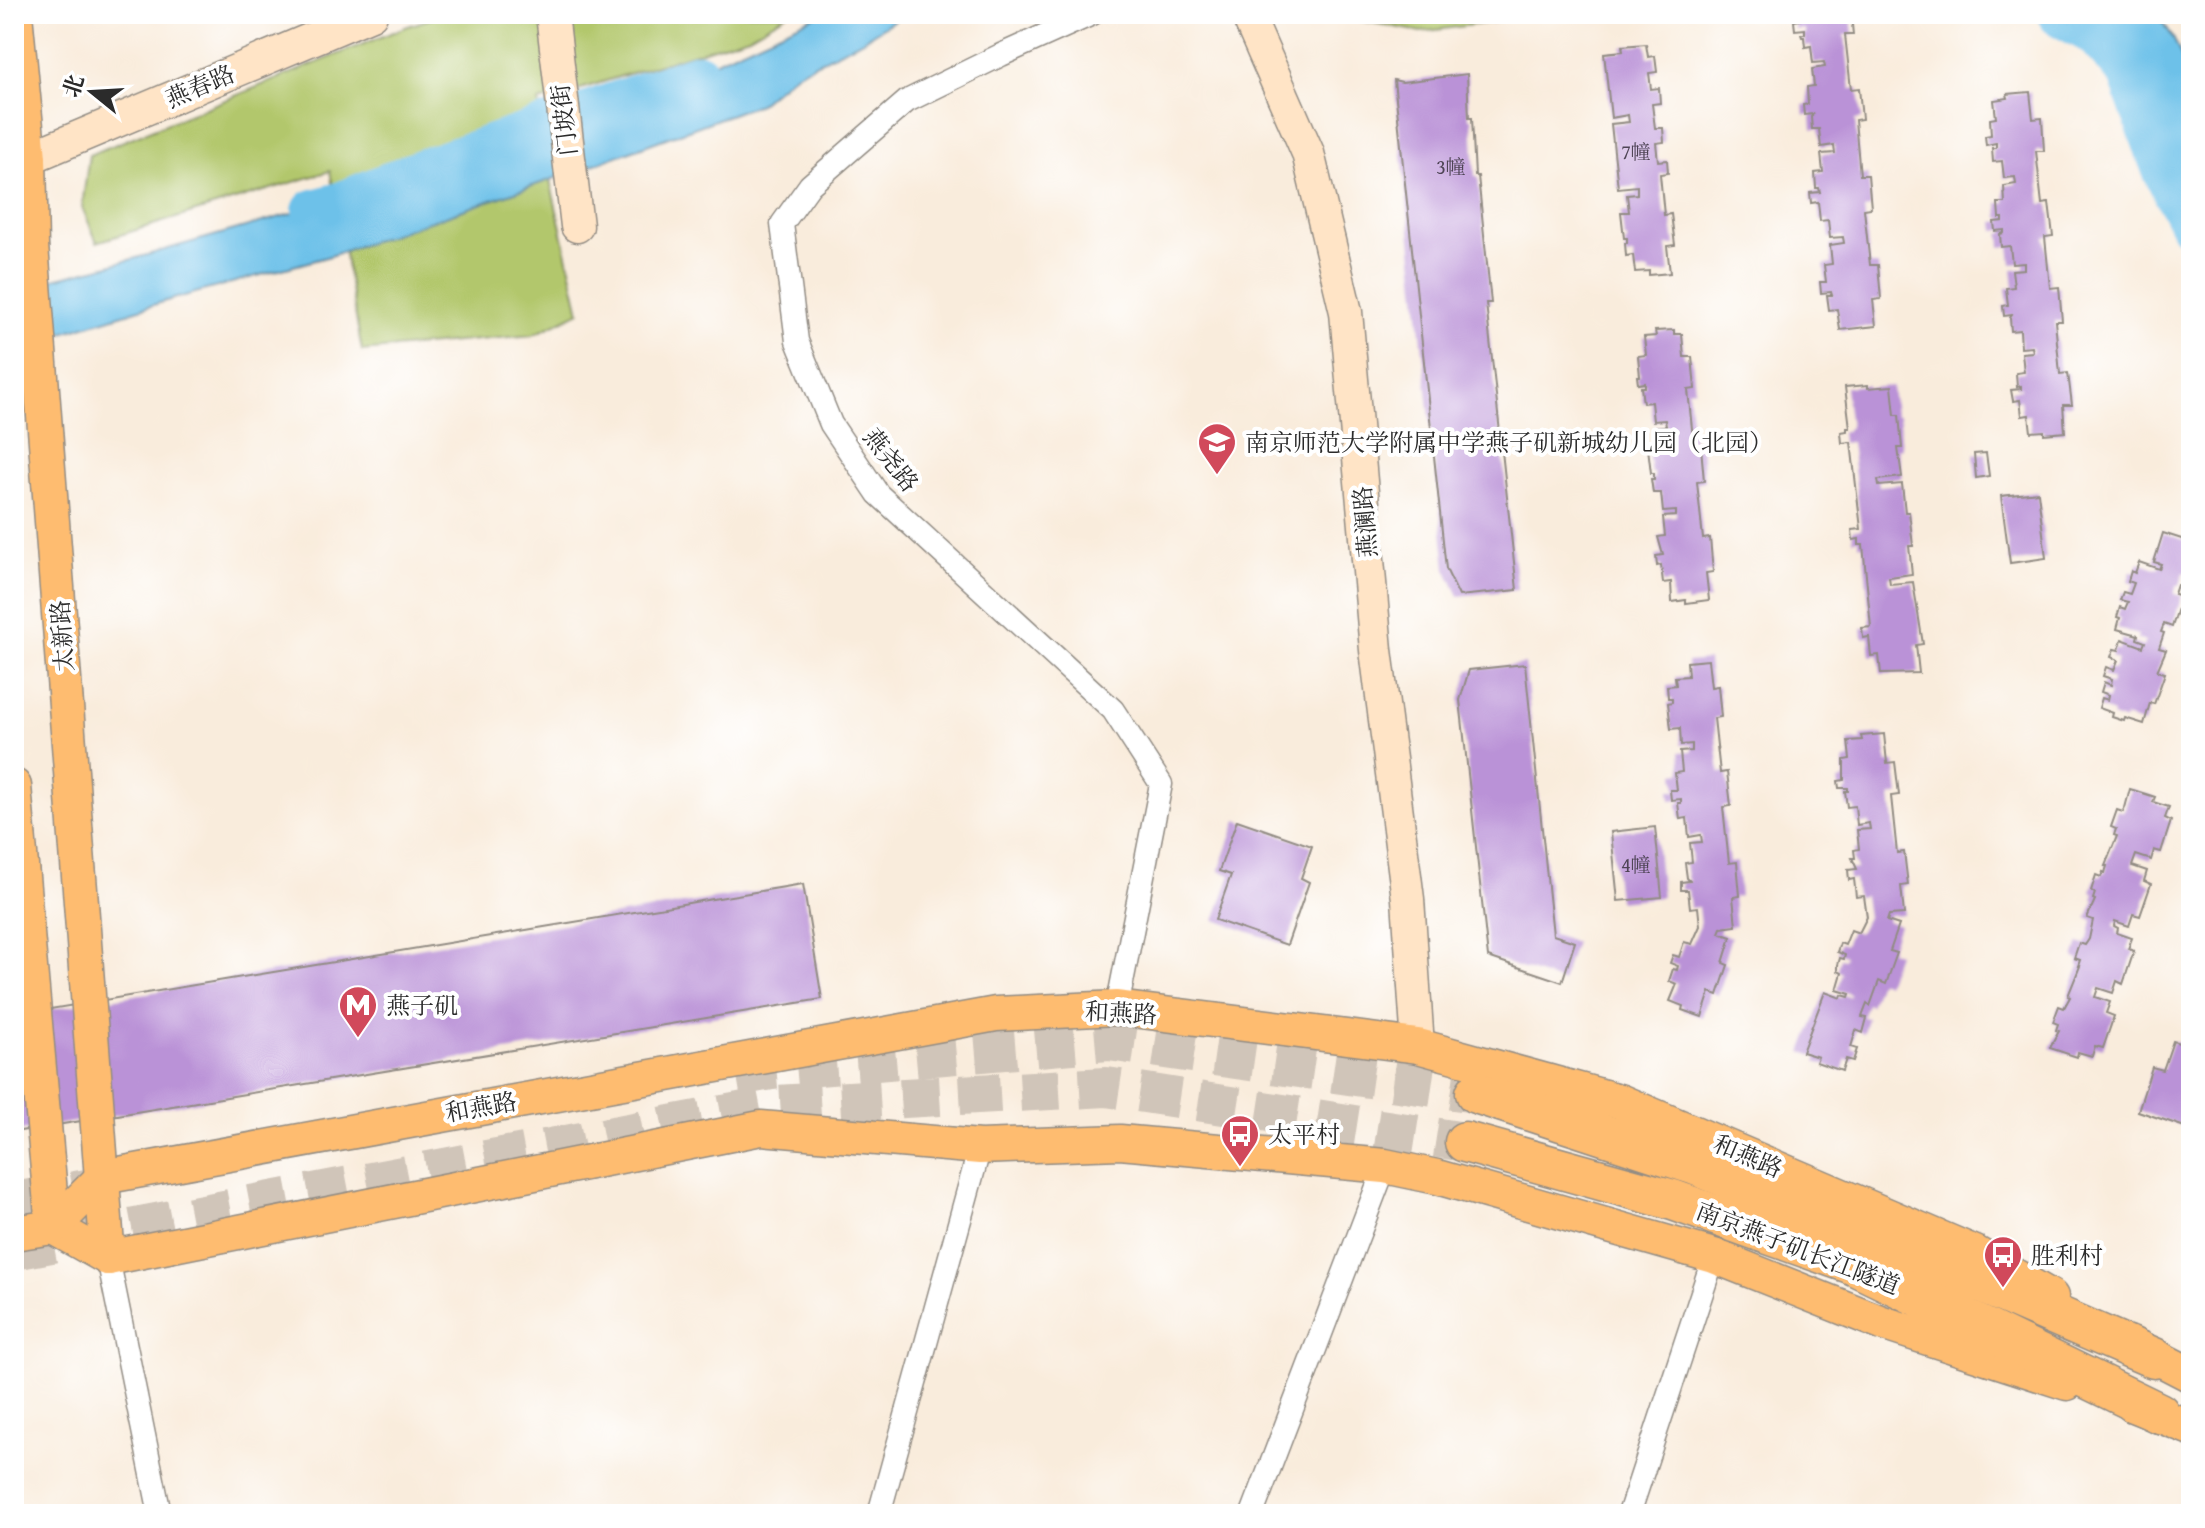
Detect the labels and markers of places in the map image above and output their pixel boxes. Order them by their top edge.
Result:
school or university icon: 南京师范大学附属中学燕子矶新城幼儿园（北园） [1196,421,1238,476]
place label: 南京师范大学附属中学燕子矶新城幼儿园（北园） [1245,425,1773,460]
metro station icon: 燕子矶 [337,984,379,1039]
place label: 燕子矶 [386,988,458,1023]
bus stop icon: 太平村 [1219,1113,1261,1168]
place label: 太平村 [1268,1117,1340,1152]
bus stop icon: 胜利村 [1982,1234,2024,1289]
place label: 胜利村 [2031,1238,2103,1273]

